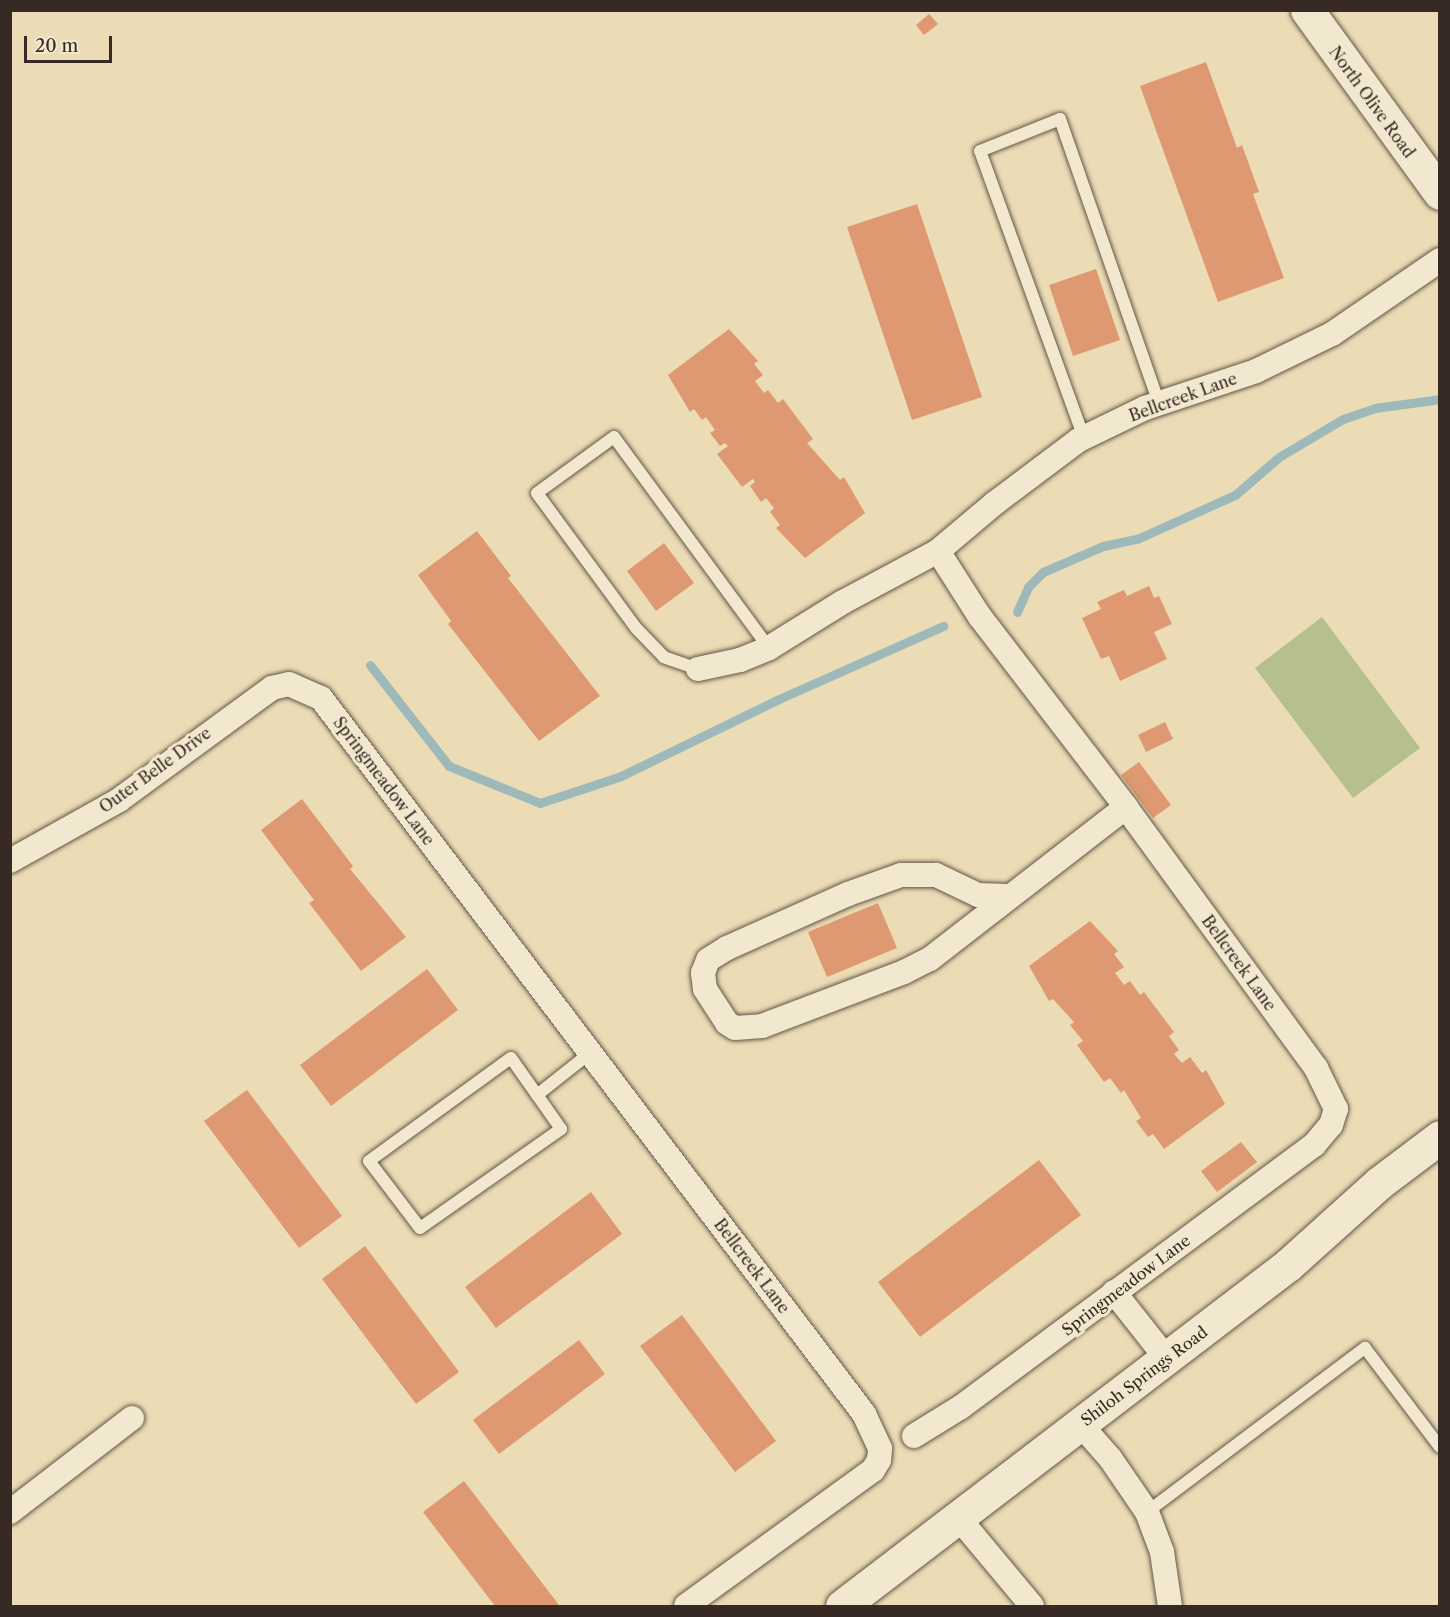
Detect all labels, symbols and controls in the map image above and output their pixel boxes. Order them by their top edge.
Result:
scale bar [27,24,116,62]
text: 20 m [35,35,78,57]
street label: North Olive Road [1325,43,1419,161]
street label: Bellcreek Lane [1126,369,1240,425]
street label: Springmeadow Lane [329,713,439,849]
street label: Outer Belle Drive [95,723,215,817]
street label: Bellcreek Lane [1198,911,1280,1015]
street label: Bellcreek Lane [710,1215,794,1317]
street label: Springmeadow Lane [1058,1230,1194,1340]
street label: Shiloh Springs Road [1077,1322,1211,1430]

